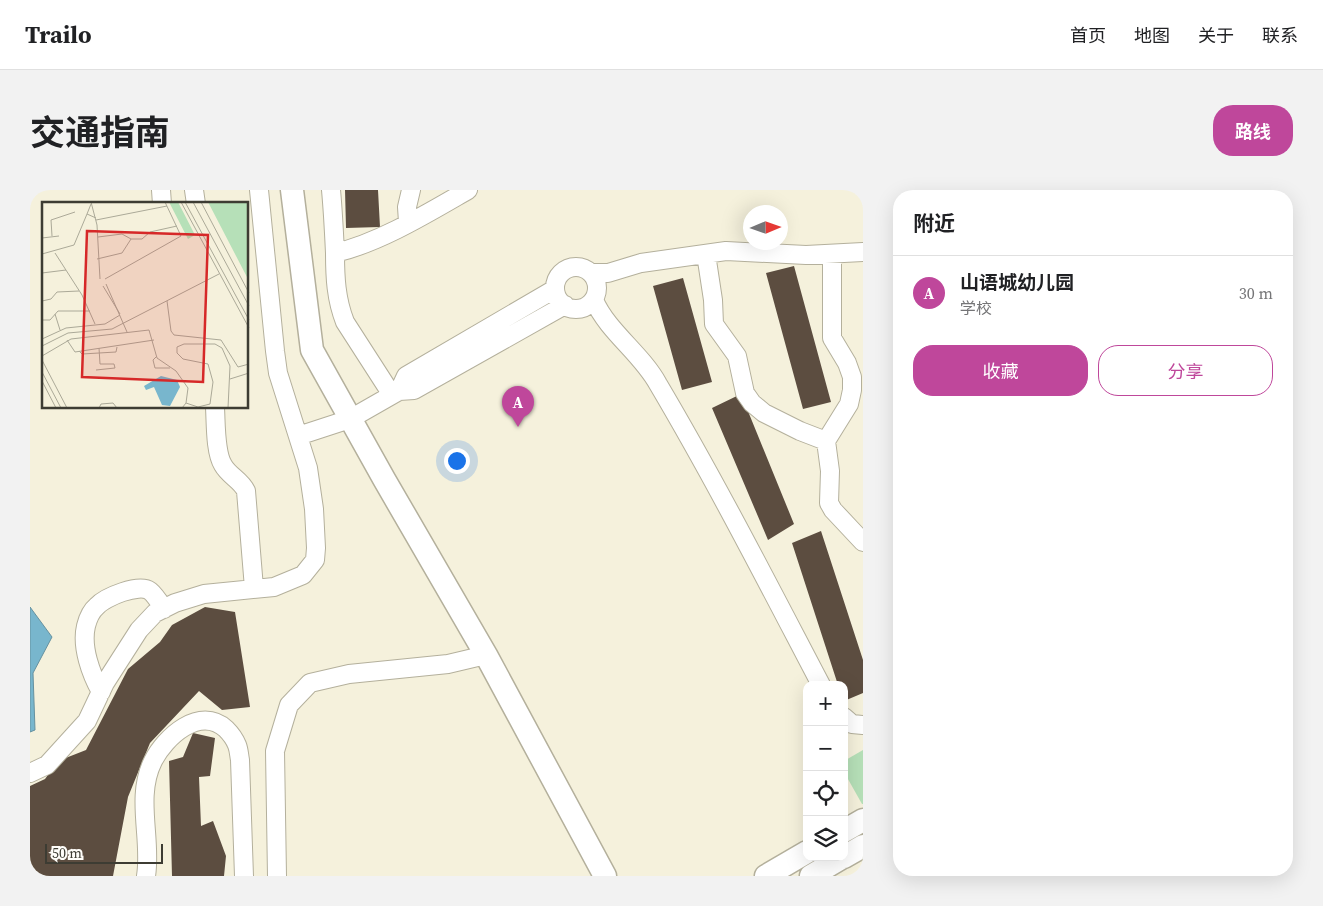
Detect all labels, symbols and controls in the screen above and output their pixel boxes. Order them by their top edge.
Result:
text: Trailo [25,18,92,51]
text: 首页 [1070,23,1106,48]
text: 地图 [1134,23,1170,48]
text: 关于 [1198,23,1234,48]
text: 联系 [1262,23,1298,48]
button: 路线 [1213,105,1293,156]
text: 交通指南 [30,109,170,157]
inset map [42,202,249,409]
north arrow [743,205,788,250]
text: 附近 [913,209,955,238]
text: 山语城幼儿园 [960,269,1074,295]
text: A [924,282,934,304]
text: 30 m [1239,282,1273,304]
text: 学校 [960,297,992,319]
button: 收藏 [913,345,1088,396]
button: 分享 [1098,345,1273,396]
pin: A [502,386,534,427]
your location [444,448,470,474]
map controls [803,681,848,861]
button: + [803,681,848,726]
button: − [803,726,848,771]
button: locate [803,771,848,816]
button: layers [803,816,848,861]
scale bar [45,841,162,864]
text: 50 m [52,843,82,863]

